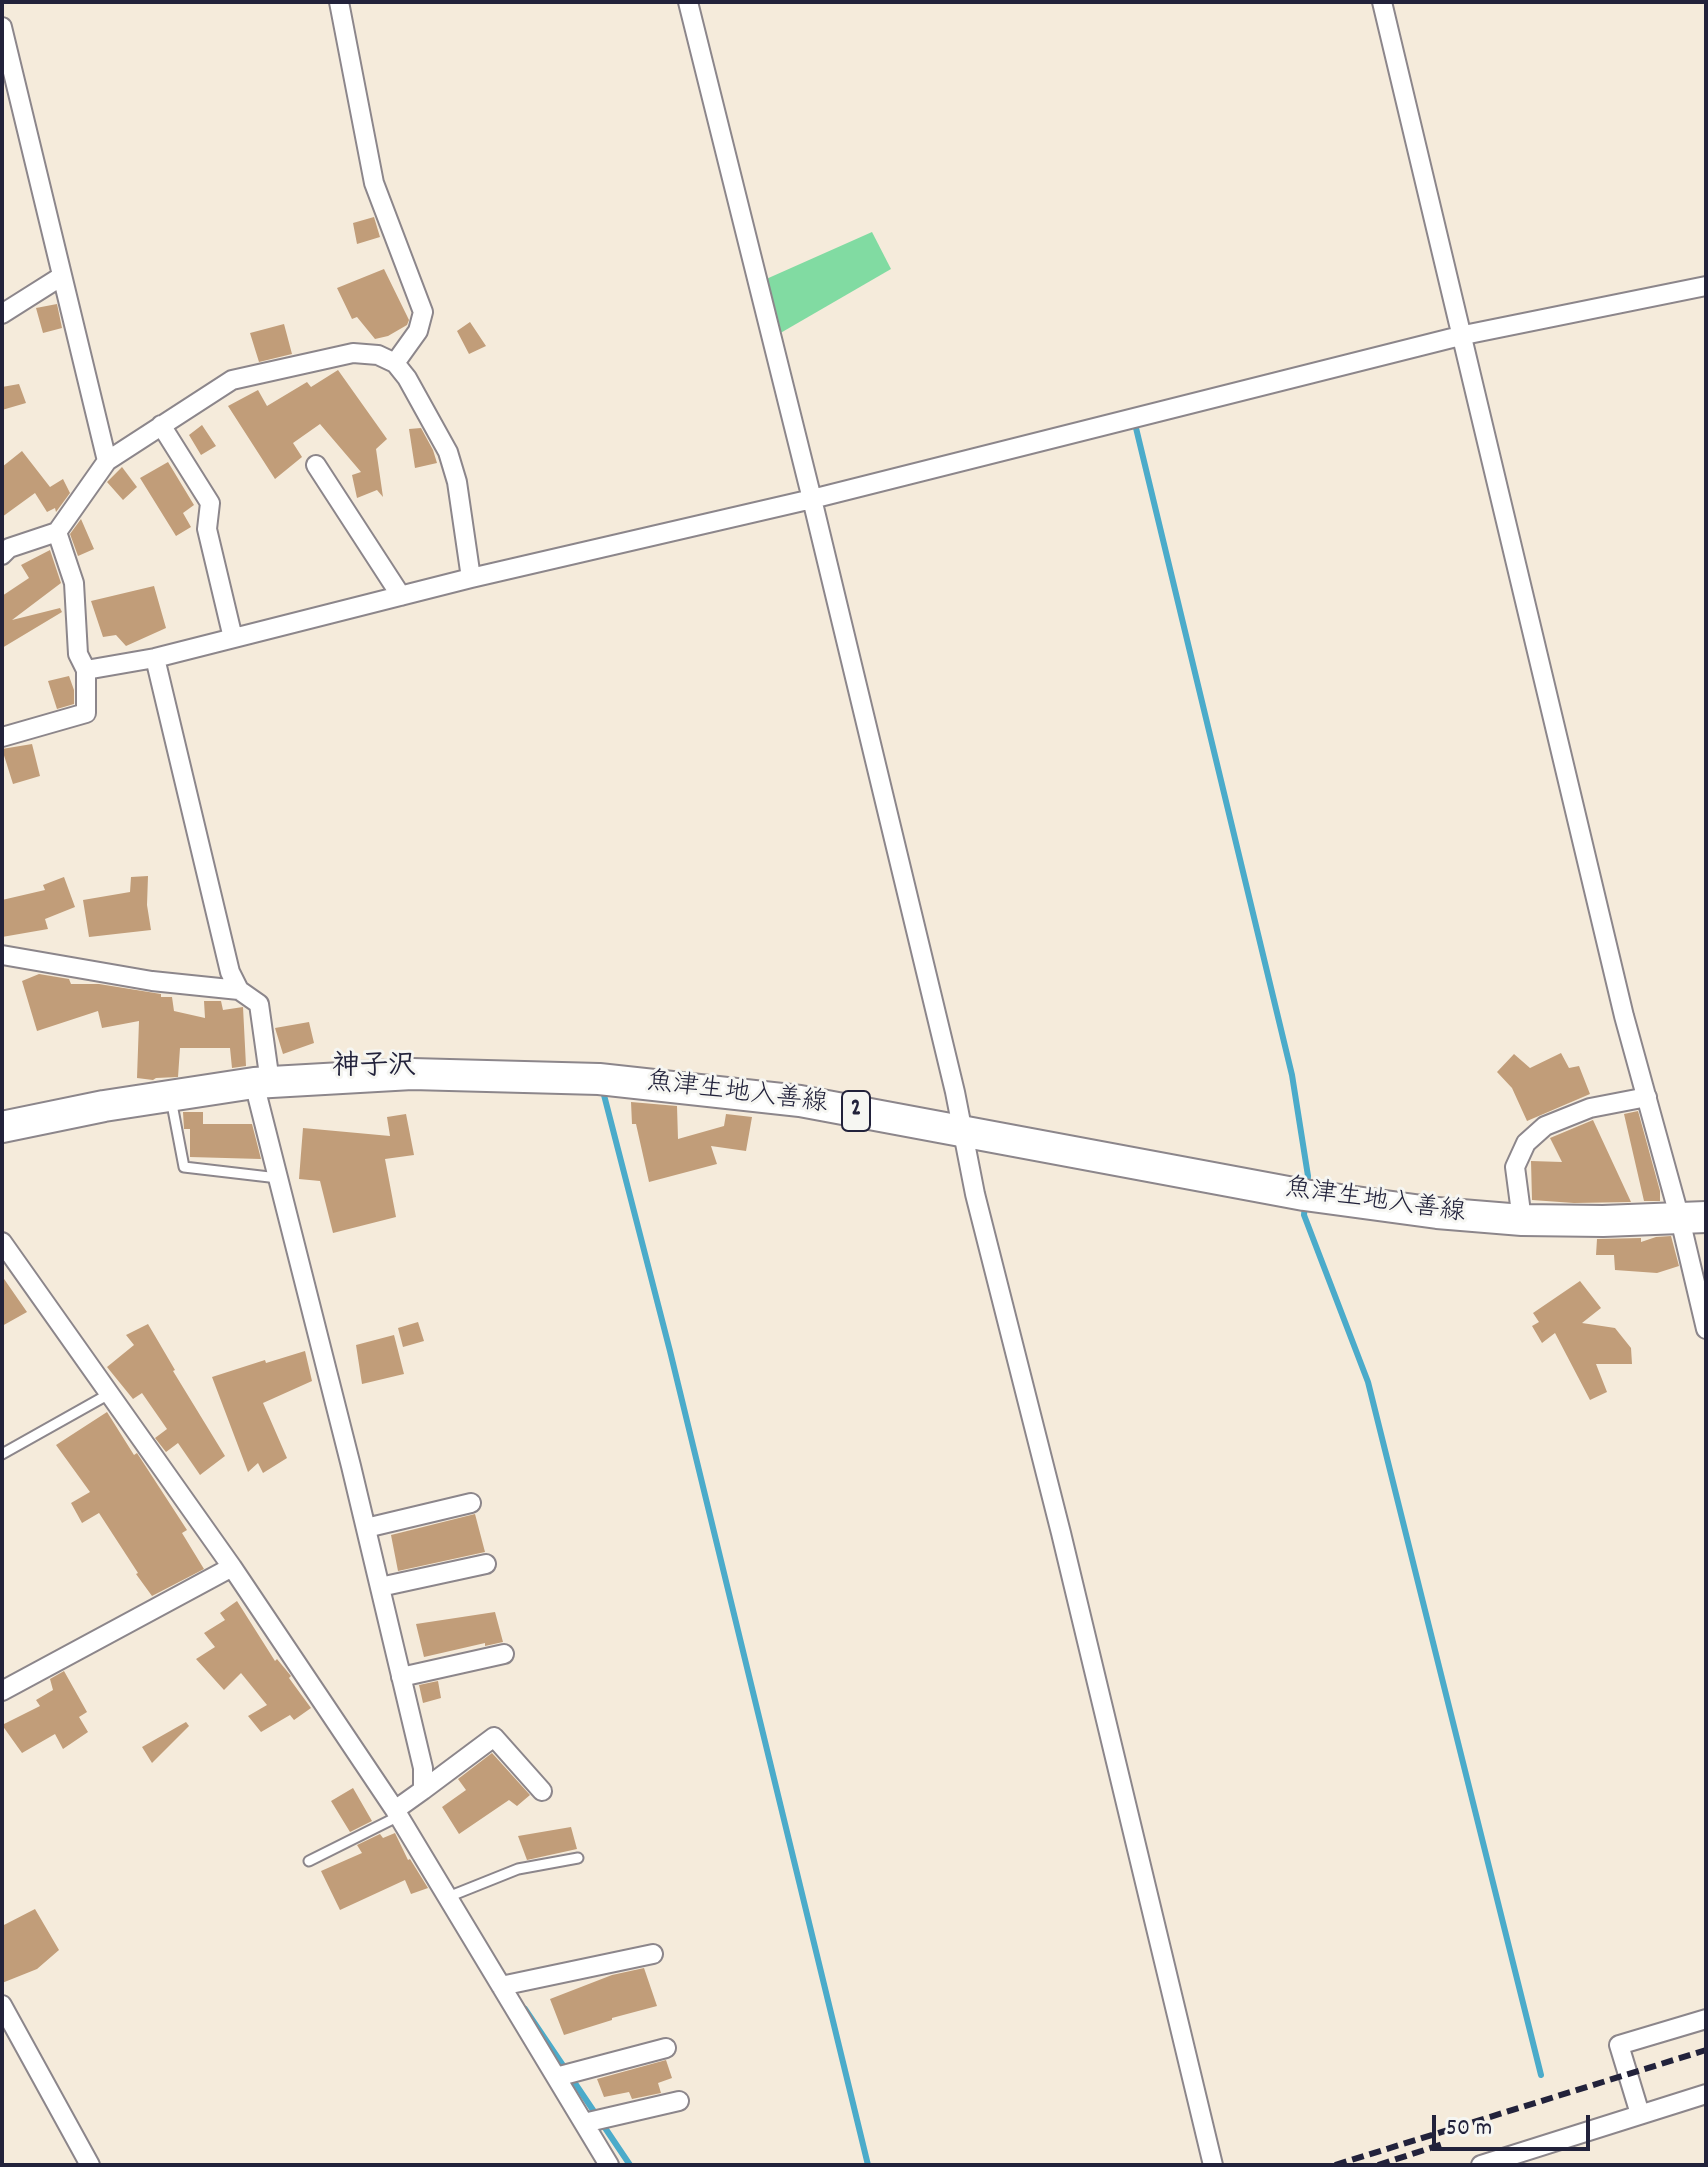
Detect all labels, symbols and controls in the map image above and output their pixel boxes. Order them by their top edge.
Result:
district label: 神子沢 [332,1052,416,1086]
street label: 魚津生地入善線 [645,1068,829,1122]
road number: 2 [842,1091,870,1131]
street label: 魚津生地入善線 [1283,1175,1467,1231]
scale bar [1436,2099,1594,2149]
text: 50 m [1446,2112,1492,2146]

